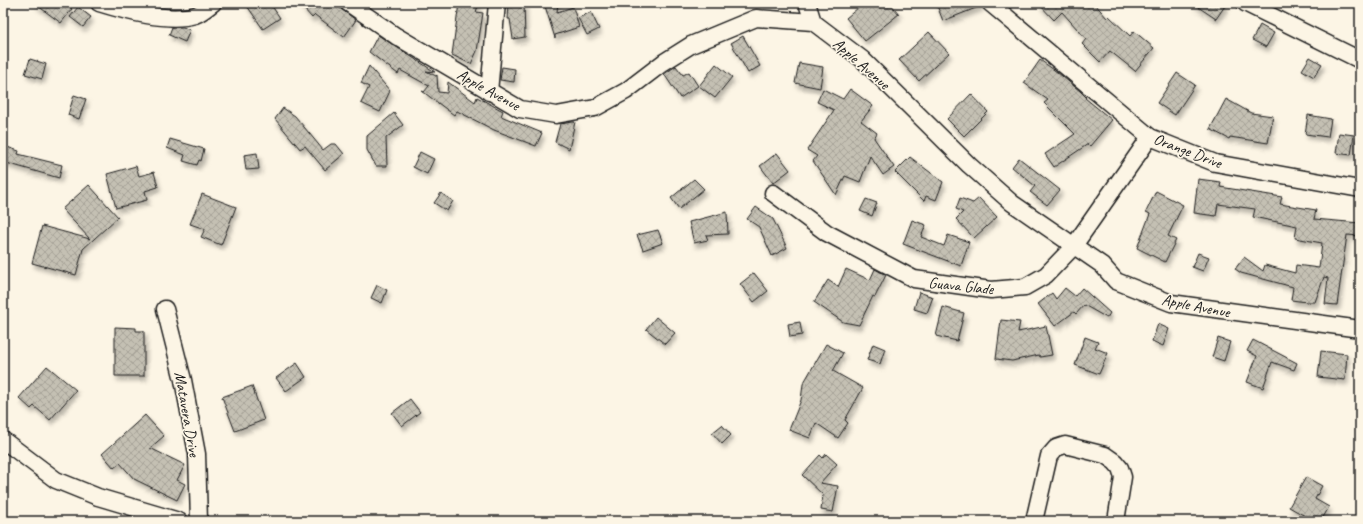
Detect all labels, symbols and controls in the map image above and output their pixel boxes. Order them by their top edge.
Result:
street label: Apple Avenue [829,34,895,95]
street label: Apple Avenue [454,64,525,116]
street label: Orange Drive [1151,129,1226,174]
street label: Guava Glade [928,273,996,300]
street label: Apple Avenue [1160,290,1233,323]
street label: Matavera Drive [170,370,205,460]

